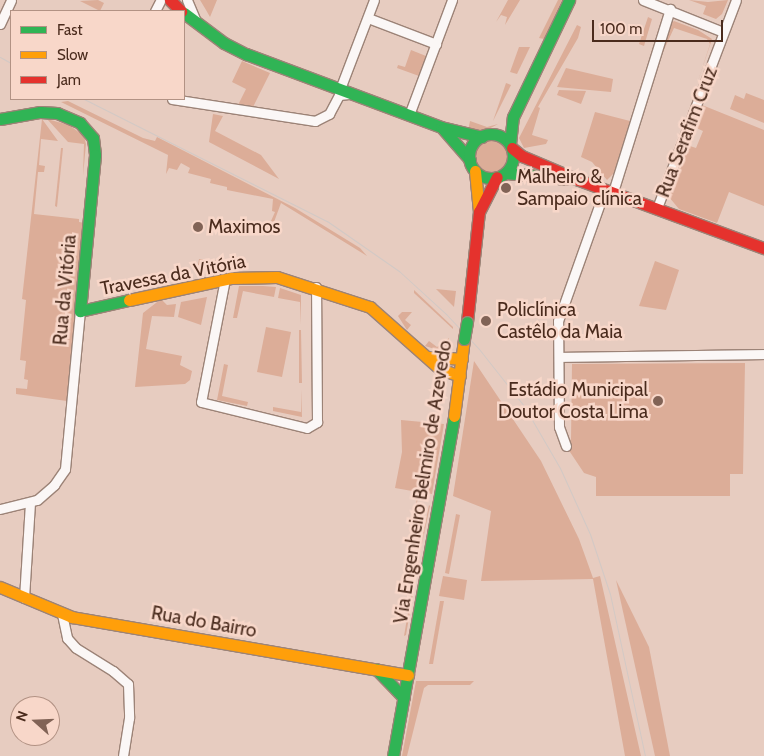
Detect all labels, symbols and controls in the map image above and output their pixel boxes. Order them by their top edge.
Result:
legend [10,10,185,100]
scale bar [594,10,725,42]
text: 100 m [600,20,642,38]
text: Fast [57,21,82,39]
text: Slow [57,46,88,64]
street label: Rua Serafim Cruz [652,63,722,201]
text: Jam [57,71,81,89]
place label: Malheiro & Sampaio clínica [517,166,642,210]
marker: Malheiro & Sampaio clínica [499,181,513,195]
place label: Maximos [208,216,280,238]
marker: Maximos [192,221,204,233]
street label: Rua da Vitória [49,234,81,346]
street label: Travessa da Vitória [98,250,248,300]
place label: Policlínica Castêlo da Maia [497,299,622,343]
marker: Policlínica Castêlo da Maia [479,314,493,328]
street label: Via Engenheiro Belmiro de Azevedo [389,339,457,625]
place label: Estádio Municipal Doutor Costa Lima [498,379,648,423]
marker: Estádio Municipal Doutor Costa Lima [652,395,664,407]
street label: Rua do Bairro [150,602,258,642]
north arrow [10,696,60,746]
text: N [12,708,32,724]

